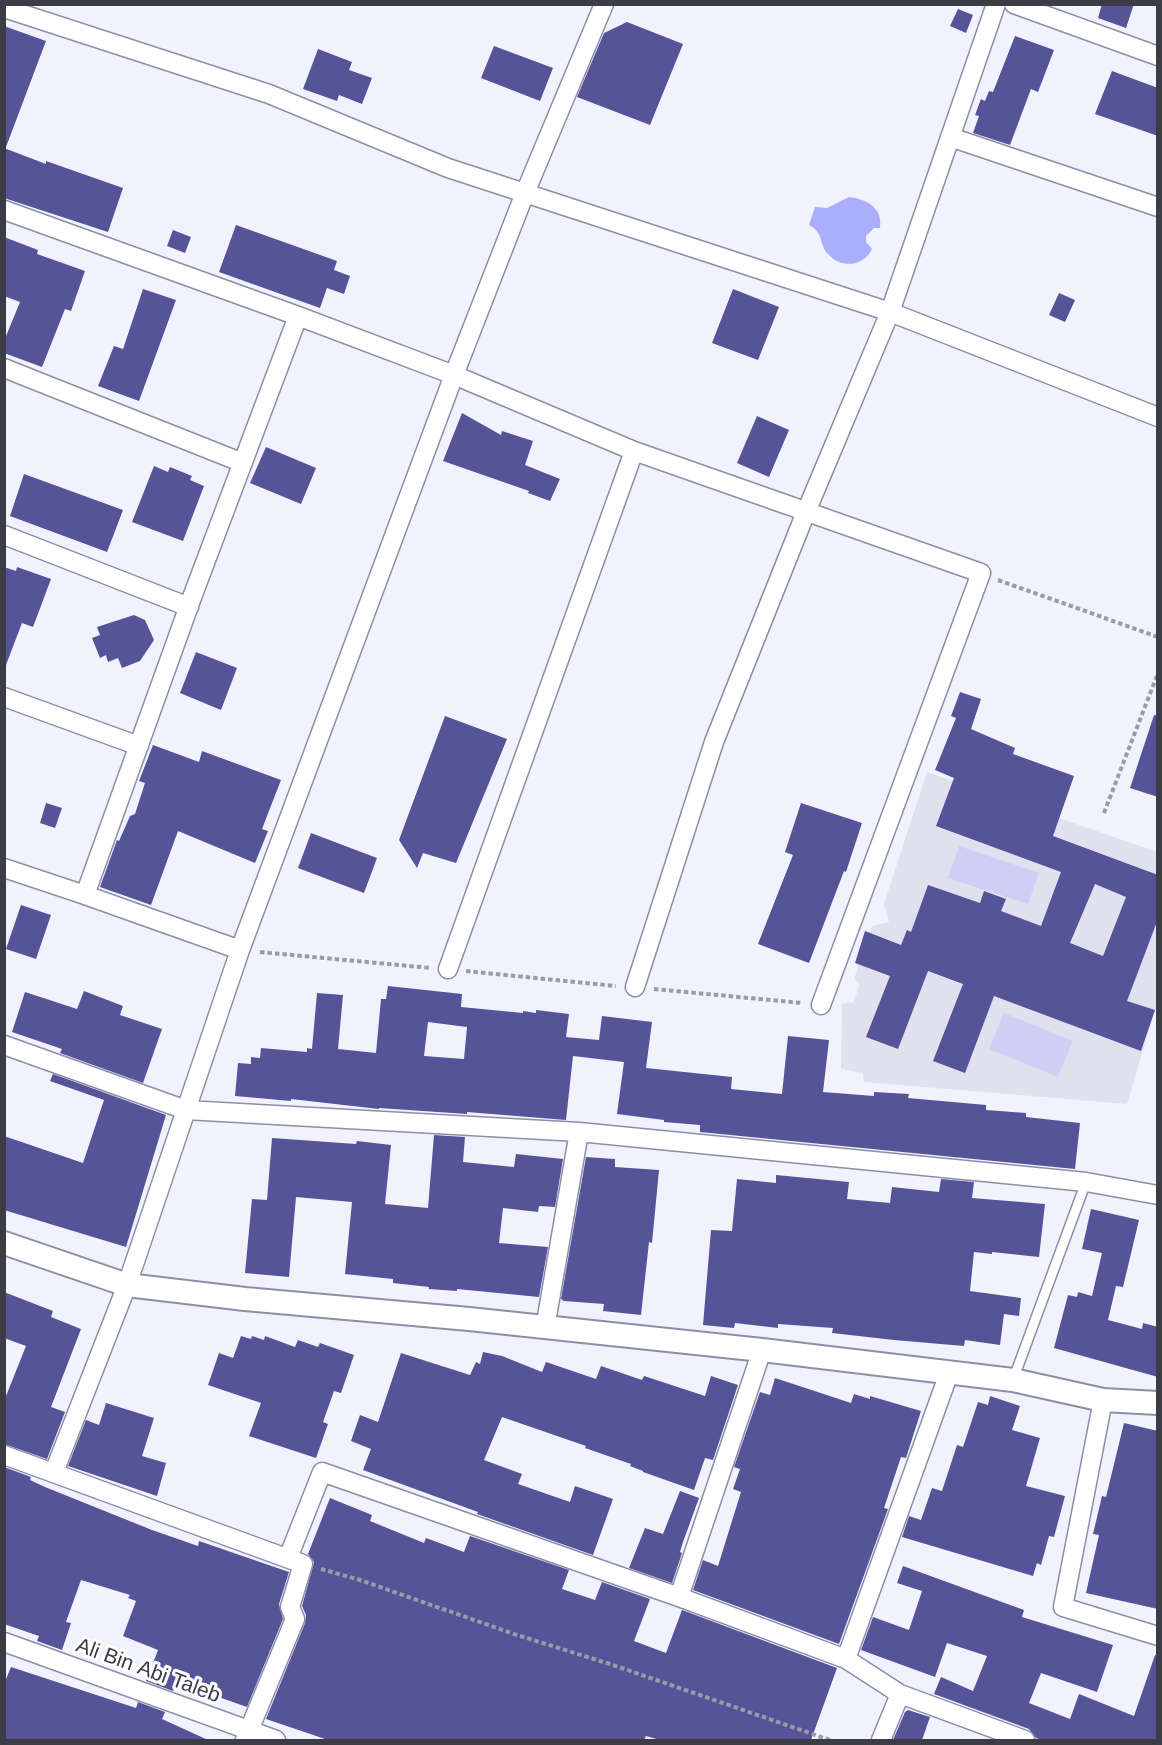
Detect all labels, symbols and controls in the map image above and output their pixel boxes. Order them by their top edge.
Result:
street label: Ali Bin Abi Taleb [72,1633,224,1709]

